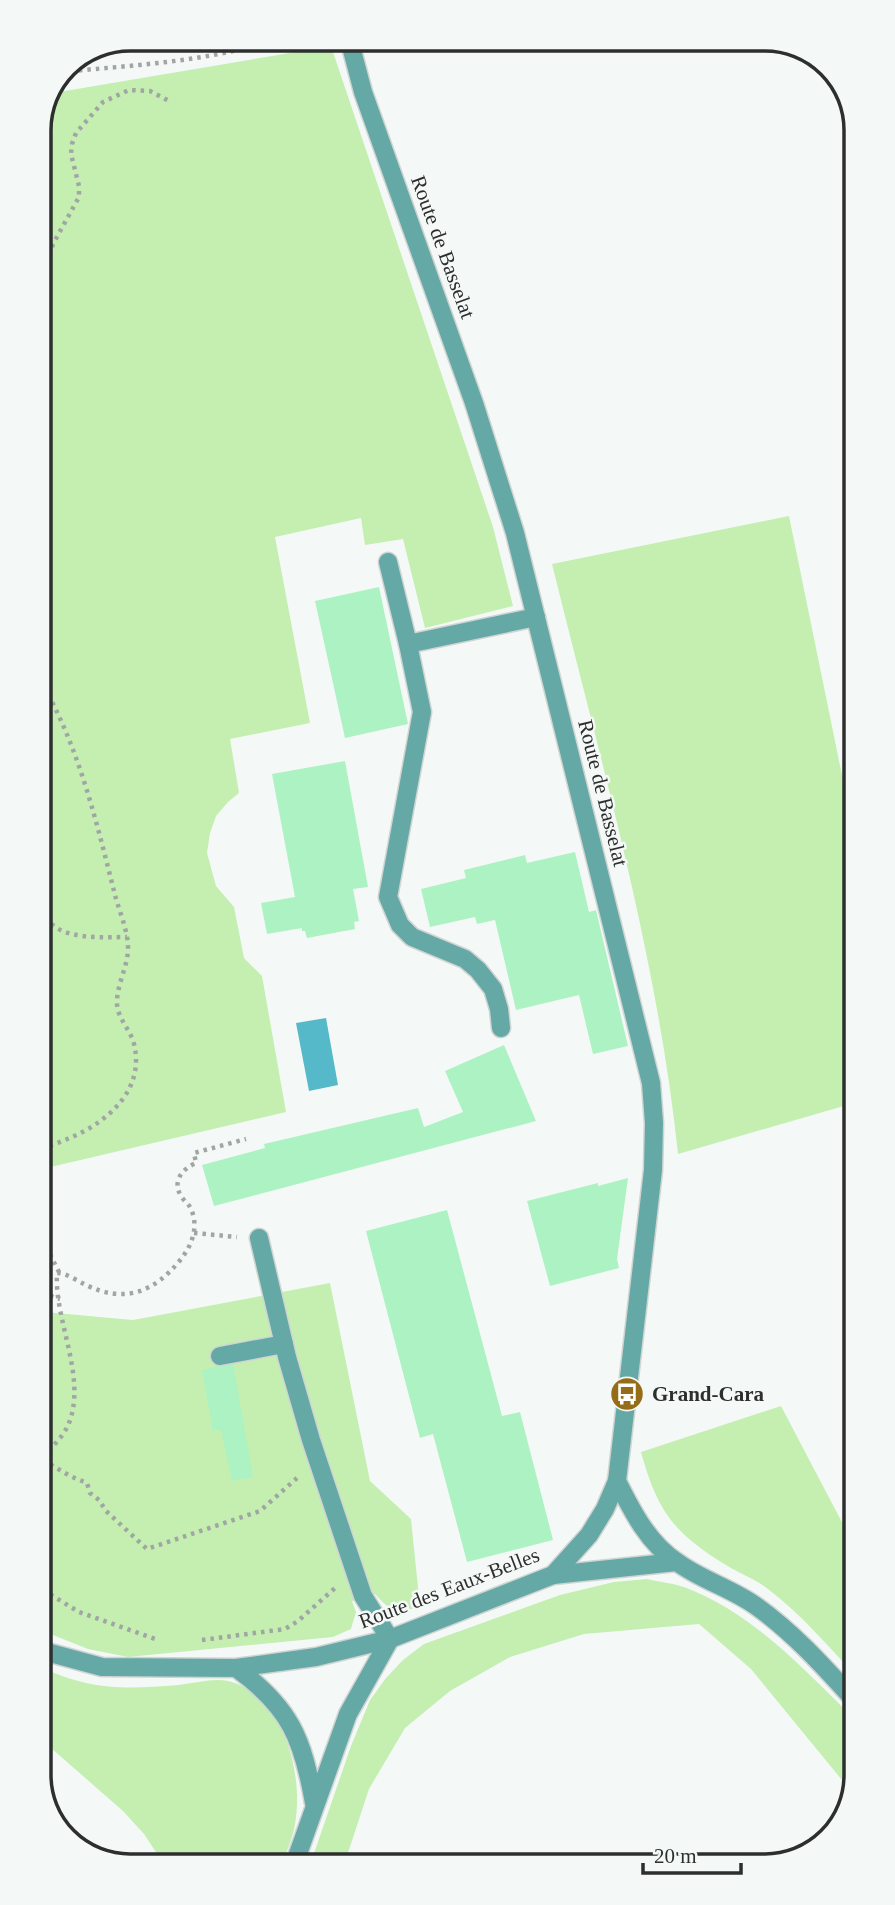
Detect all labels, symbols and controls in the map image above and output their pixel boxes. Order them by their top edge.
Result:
street label: Route de Basselat [406,172,480,322]
street label: Route de Basselat [573,717,633,869]
bus stop icon: Grand-Cara [608,1375,646,1413]
place label: Grand-Cara [652,1382,764,1406]
street label: Route des Eaux-Belles [355,1543,543,1633]
scale bar [643,1832,741,1876]
text: 20 m [654,1844,697,1868]

